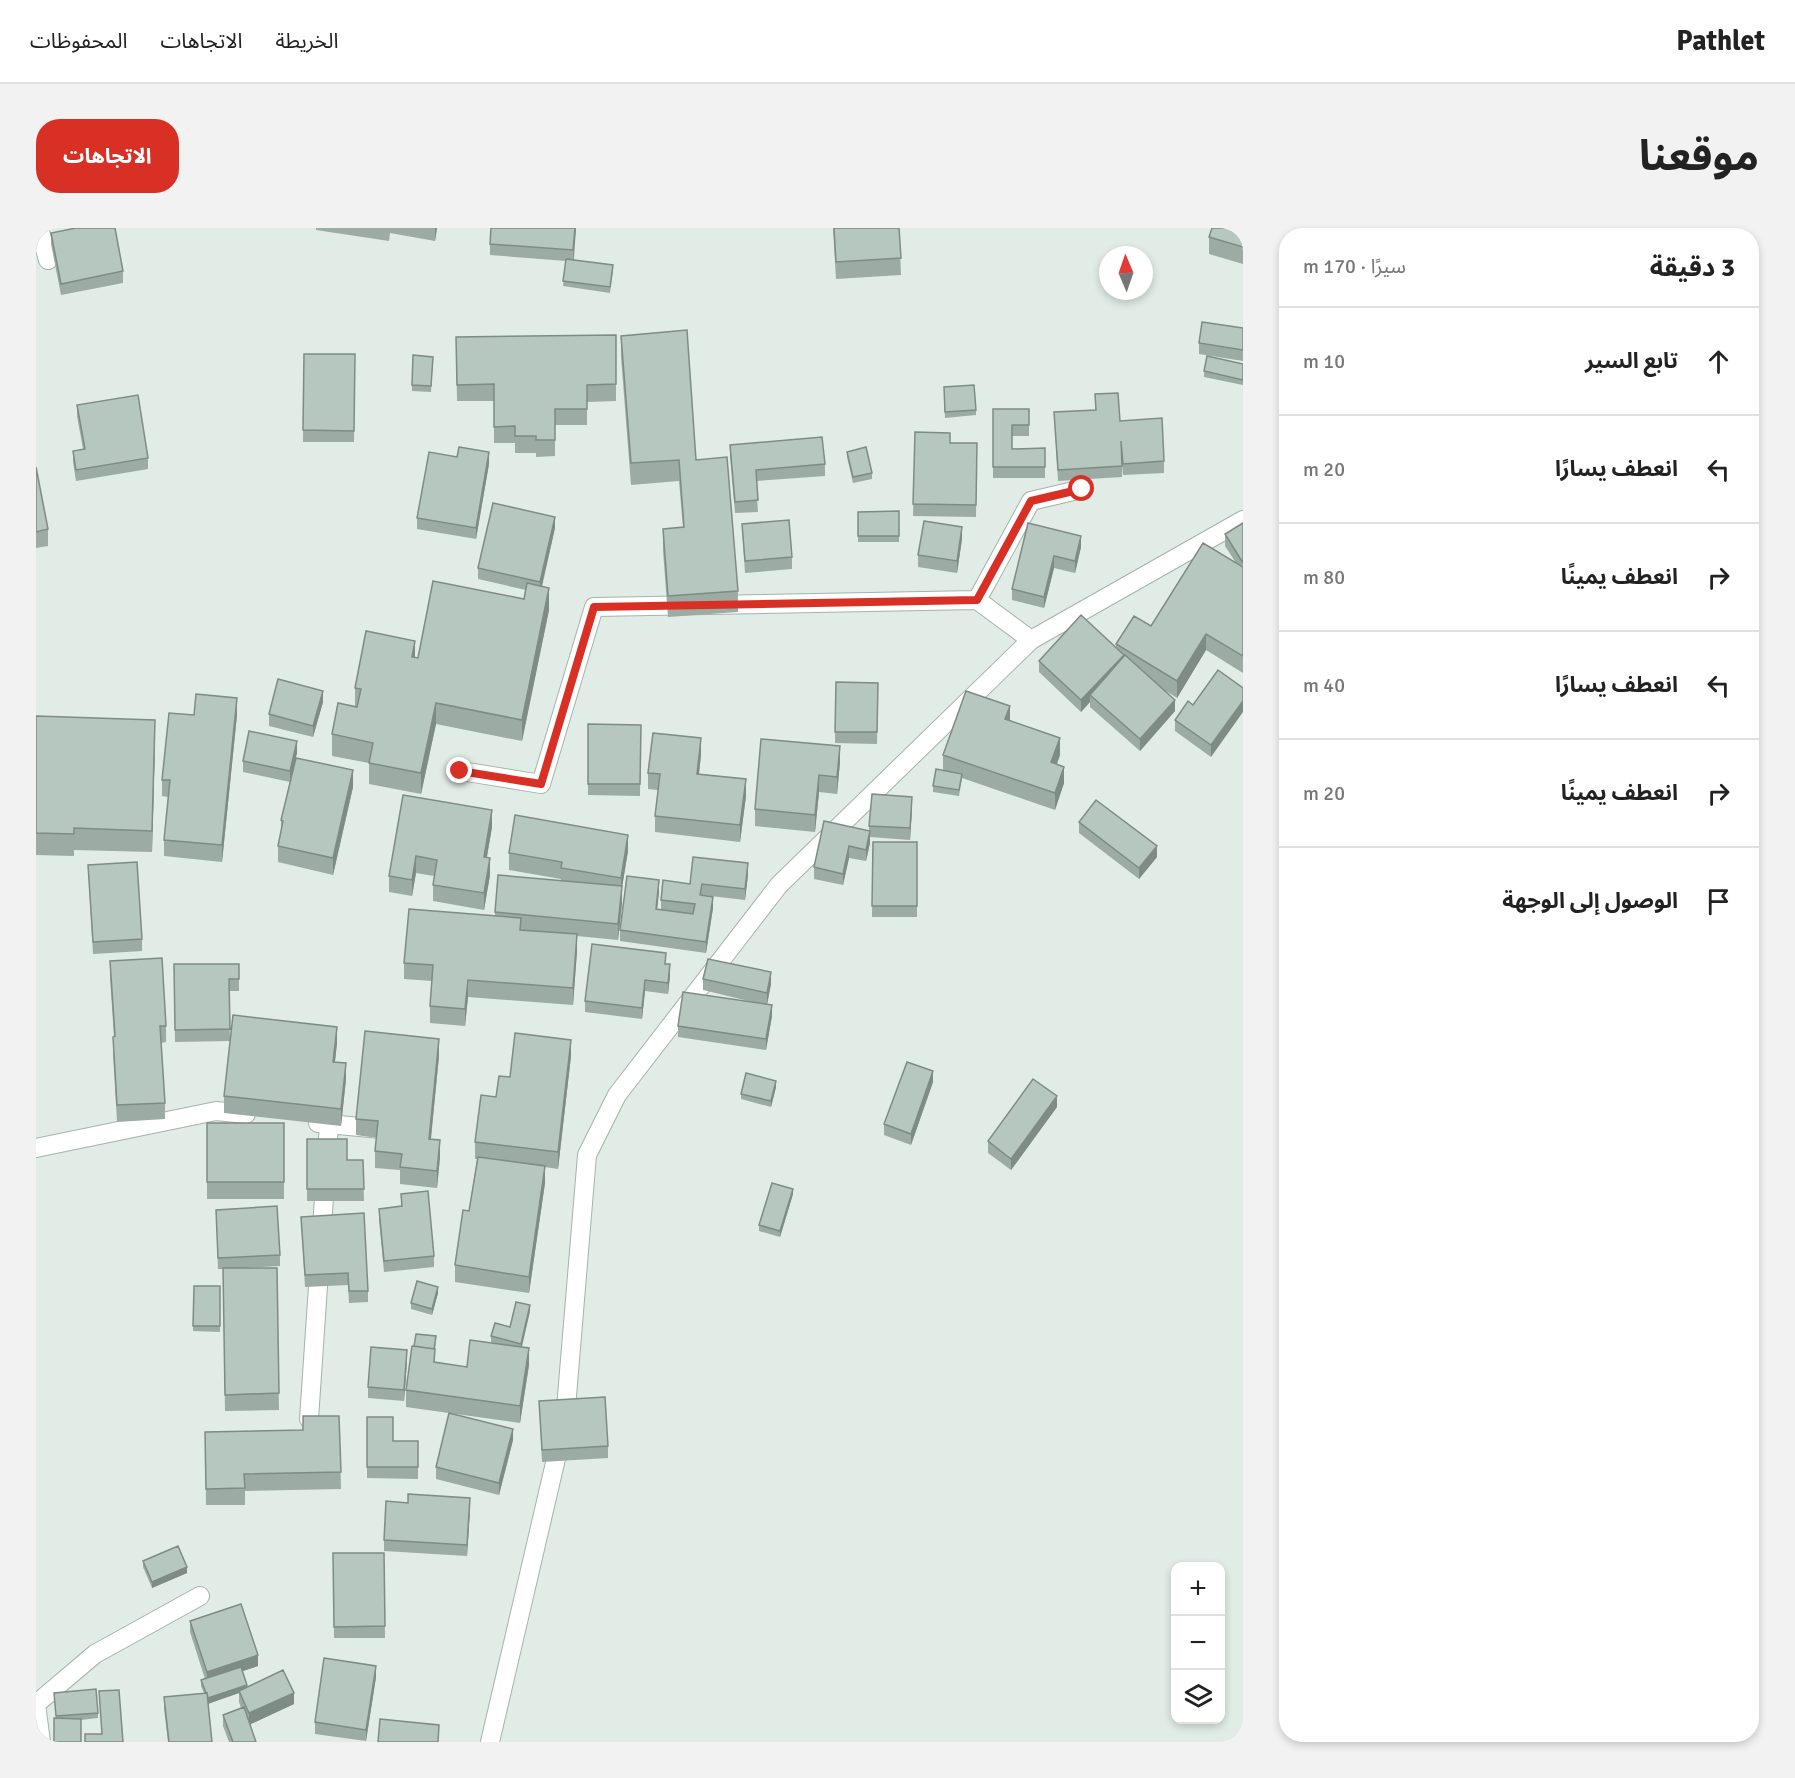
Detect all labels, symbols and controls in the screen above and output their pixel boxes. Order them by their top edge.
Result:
text: Pathlet [1676,24,1765,58]
text: المحفوظات [30,28,127,54]
text: الاتجاهات [160,28,242,54]
text: الخريطة [275,28,338,54]
button: الاتجاهات [36,119,179,193]
text: موقعنا [1639,131,1759,182]
north arrow [1099,246,1153,300]
text: 3 دقيقة [1650,252,1735,284]
text: سيرًا · 170 m [1303,254,1406,279]
icon: ahead [1702,345,1735,378]
text: تابع السير [1585,347,1678,374]
text: 10 m [1303,349,1345,374]
icon: left [1702,453,1735,486]
text: انعطف يسارًا [1555,455,1678,482]
text: 20 m [1303,457,1345,482]
route start [1068,475,1094,501]
icon: right [1702,561,1735,594]
text: انعطف يمينًا [1561,563,1678,590]
text: 80 m [1303,565,1345,590]
icon: left [1702,669,1735,702]
text: انعطف يسارًا [1555,671,1678,698]
text: 40 m [1303,673,1345,698]
route end [446,757,472,783]
icon: right [1702,777,1735,810]
text: انعطف يمينًا [1561,779,1678,806]
text: 20 m [1303,781,1345,806]
icon: arrive [1702,885,1735,918]
text: الوصول إلى الوجهة [1502,887,1678,914]
map controls [1171,1562,1225,1724]
button: + [1171,1562,1225,1616]
button: − [1171,1616,1225,1670]
button: layers [1171,1670,1225,1724]

